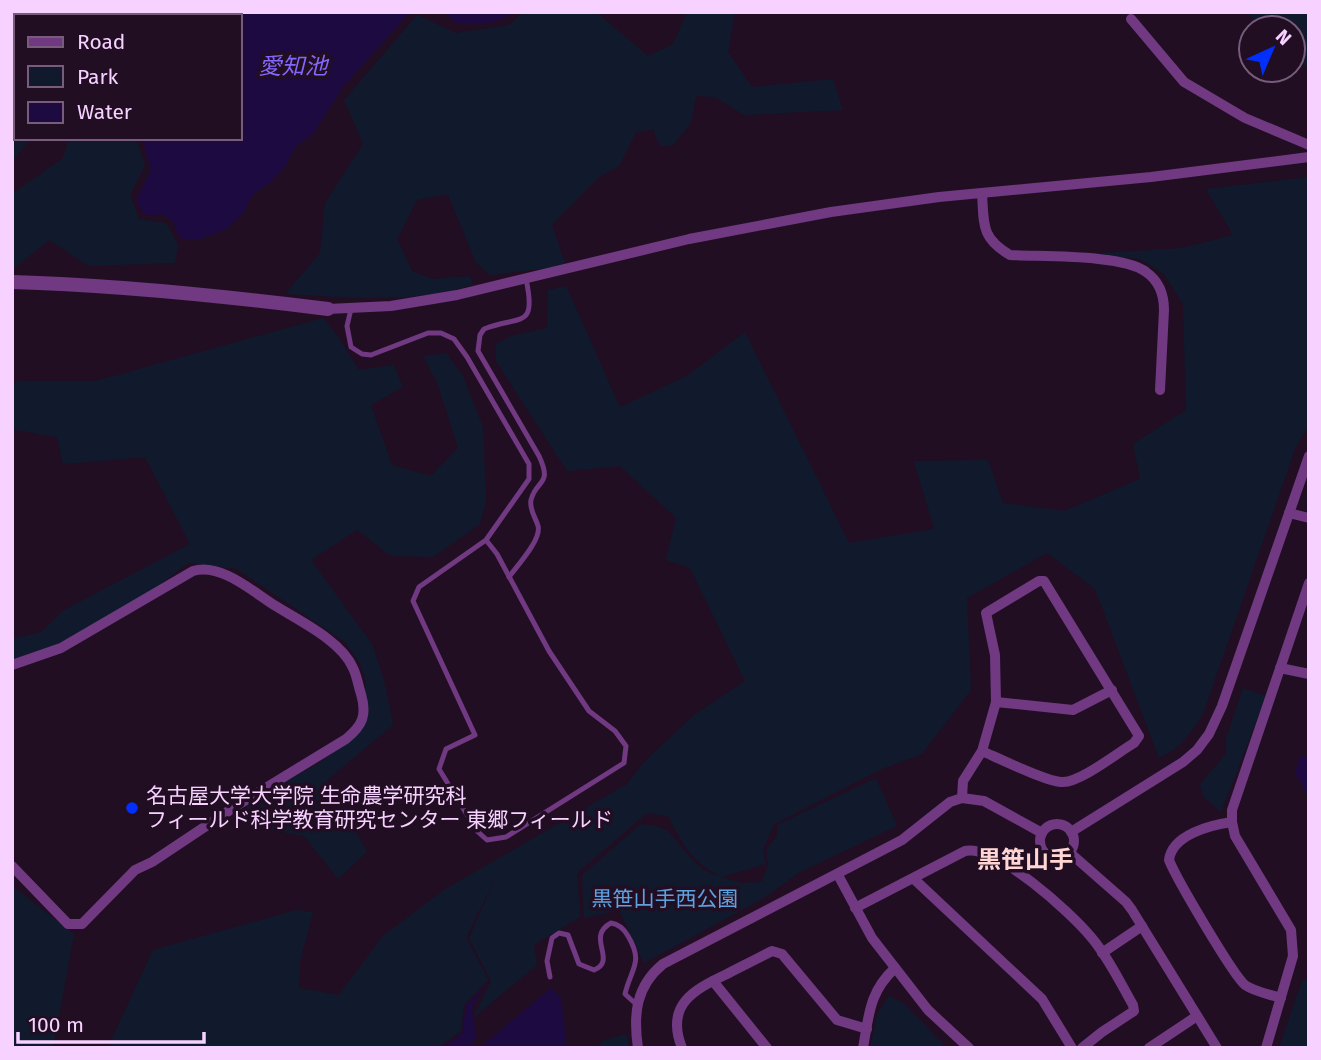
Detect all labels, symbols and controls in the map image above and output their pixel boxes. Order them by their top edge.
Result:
legend [14,14,242,140]
north arrow [1237,14,1307,84]
text: N [1271,24,1296,50]
text: Road [77,29,125,55]
water label: 愛知池 [259,52,330,80]
text: Park [77,64,119,90]
text: Water [77,99,132,125]
place label: 名古屋大学大学院 生命農学研究科 フィールド科学教育研究センター 東郷フィールド [146,783,613,833]
marker: 名古屋大学大学院 生命農学研究科 フィールド科学教育研究センター 東郷フィールド [124,800,140,816]
district label: 黒笹山手 [977,846,1073,874]
park label: 黒笹山手西公園 [592,886,739,912]
scale bar [18,1000,203,1044]
text: 100 m [28,1012,84,1038]

